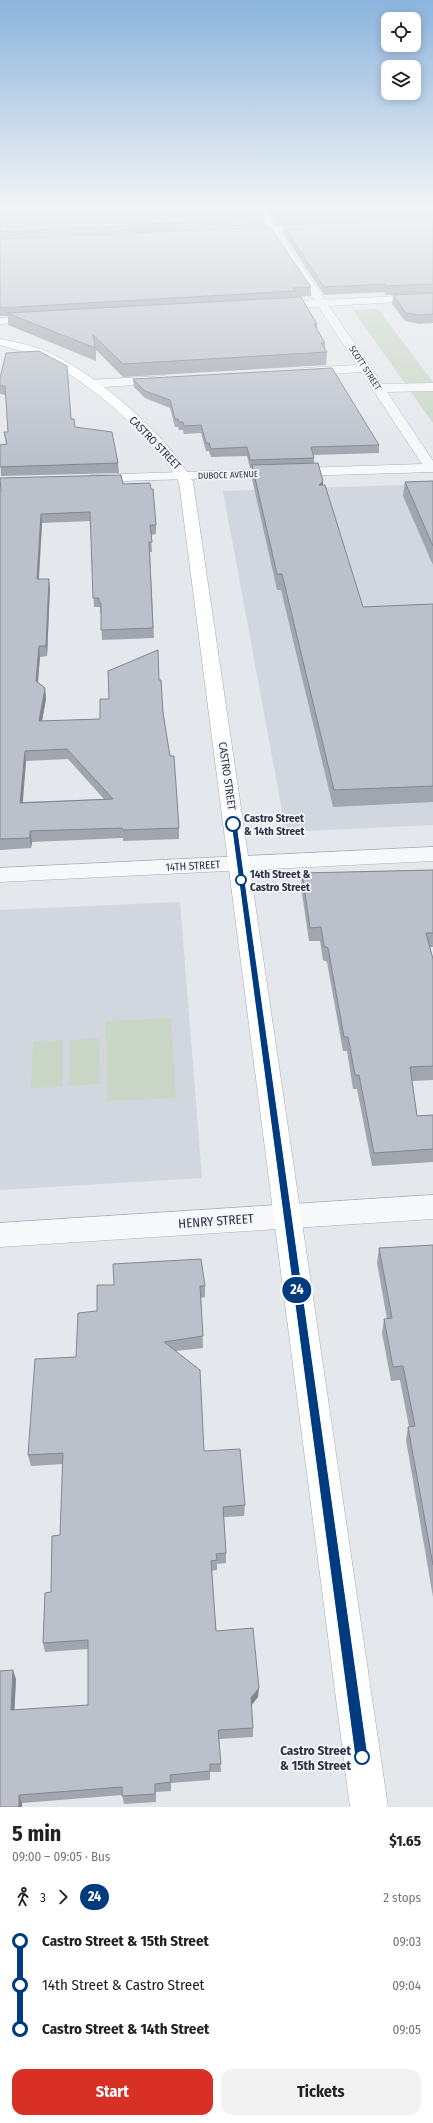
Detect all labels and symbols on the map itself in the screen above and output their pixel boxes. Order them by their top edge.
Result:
street label: SCOTT STREET [347,344,383,393]
street label: CASTRO STREET [126,414,184,473]
street label: DUBOCE AVENUE [198,469,258,481]
street label: CASTRO STREET [216,741,238,812]
place label: Castro Street & 14th Street [244,812,305,838]
marker: Castro Street & 14th Street [225,816,241,832]
street label: 14TH STREET [165,858,222,874]
place label: 14th Street & Castro Street [250,868,311,894]
marker: 14th Street & Castro Street [235,874,247,886]
street label: HENRY STREET [178,1211,254,1231]
line badge: 24 [279,1277,315,1303]
place label: Castro Street & 15th Street [280,1743,351,1773]
marker: Castro Street & 15th Street [354,1749,370,1765]

